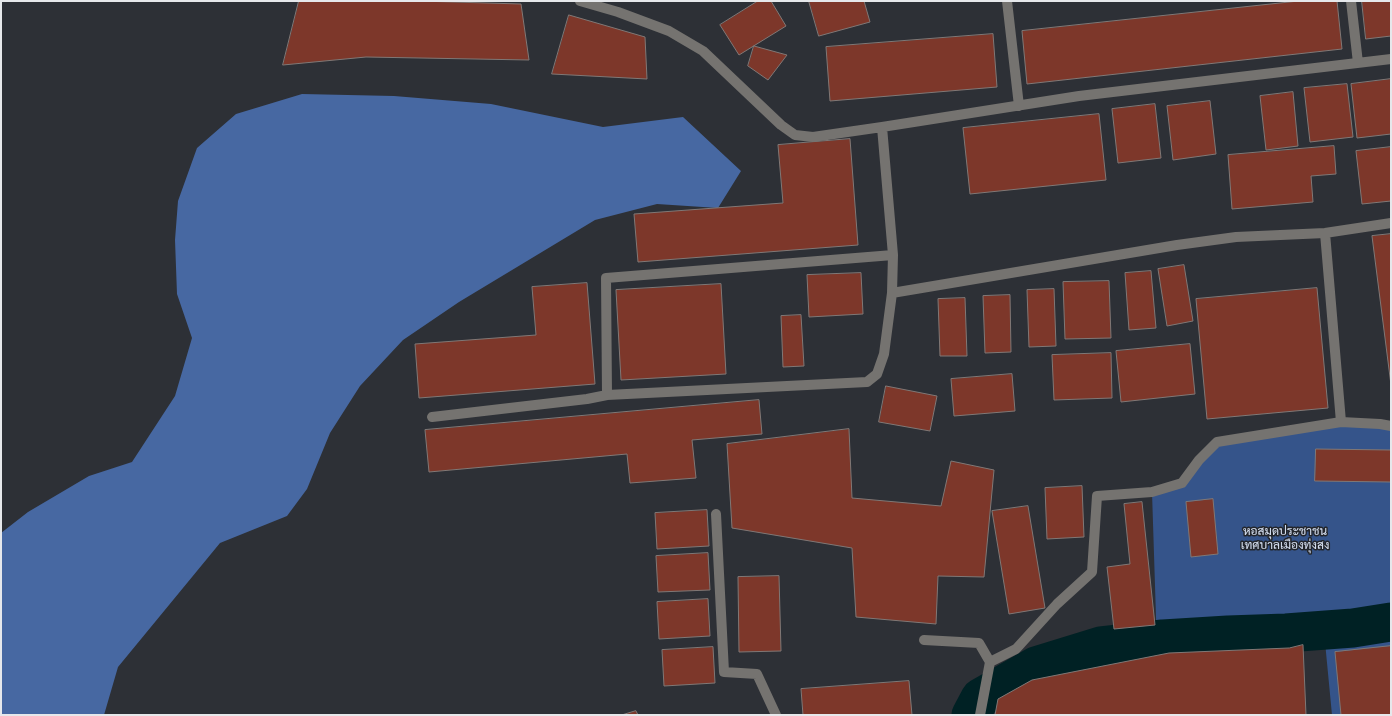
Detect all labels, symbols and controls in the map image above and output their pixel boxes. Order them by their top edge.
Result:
park label: หอสมุดประชาชน เทศบาลเมืองทุ่งสง [1241,524,1329,552]

